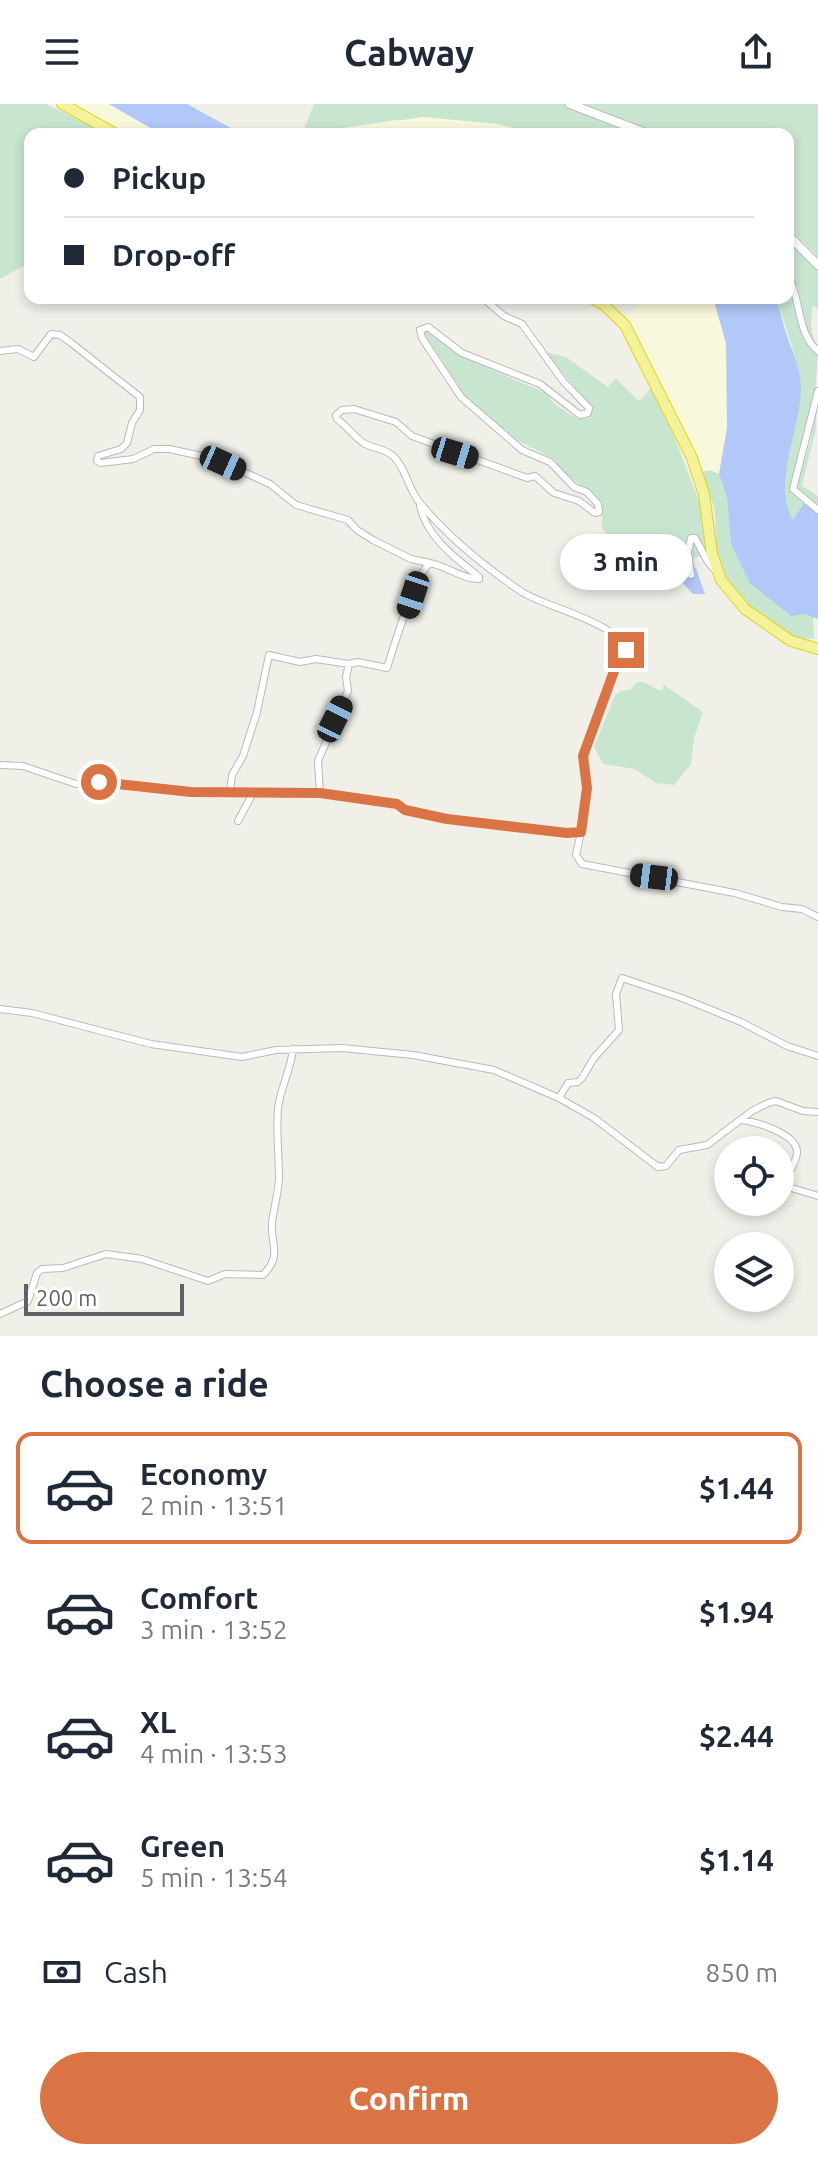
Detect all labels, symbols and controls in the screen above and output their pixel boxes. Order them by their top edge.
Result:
icon: menu [40,30,84,74]
icon: share [734,30,778,74]
text: Cabway [344,32,474,73]
text: Pickup [112,161,206,195]
text: Drop-off [112,238,235,272]
car [429,435,481,471]
car [196,442,250,484]
callout: 3 min [560,534,692,590]
text: 3 min [593,547,659,576]
car [394,568,432,622]
route end [608,632,644,668]
car [314,692,356,746]
route start [81,764,117,800]
car [629,862,679,892]
map controls [714,1136,794,1312]
button: locate [714,1136,794,1216]
button: layers [714,1232,794,1312]
scale bar [24,1280,184,1316]
text: 200 m [36,1285,97,1310]
text: Choose a ride [40,1363,269,1404]
icon: car [44,1452,116,1524]
text: Economy [140,1457,267,1491]
text: $1.44 [699,1471,774,1505]
text: 2 min · 13:51 [140,1491,288,1520]
icon: car [44,1576,116,1648]
text: Comfort [140,1581,258,1615]
text: $1.94 [699,1595,774,1629]
text: 3 min · 13:52 [140,1615,288,1644]
icon: car [44,1700,116,1772]
text: XL [140,1705,176,1739]
text: $2.44 [699,1719,774,1753]
text: 4 min · 13:53 [140,1739,288,1768]
icon: car [44,1824,116,1896]
text: Green [140,1829,225,1863]
text: $1.14 [699,1843,774,1877]
text: 5 min · 13:54 [140,1863,288,1892]
icon: cash [40,1950,84,1994]
text: Cash [104,1955,168,1989]
text: 850 m [706,1958,778,1987]
button: Confirm [40,2052,778,2144]

